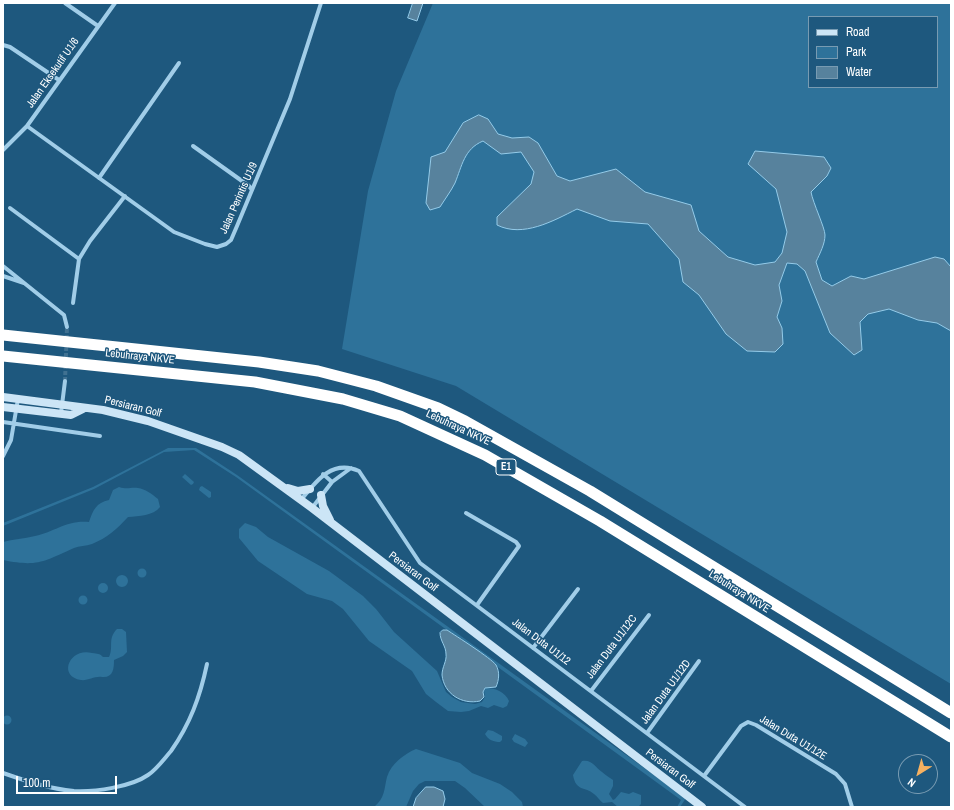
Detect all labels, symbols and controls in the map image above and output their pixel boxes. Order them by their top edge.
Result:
legend [808,16,938,88]
text: Road [846,24,870,40]
street label: Jalan Eksekutif U1/6 [24,35,82,111]
text: Park [846,44,866,60]
text: Water [846,64,872,80]
street label: Jalan Perintis U1/9 [217,160,261,236]
street label: Lebuhraya NKVE [105,347,175,367]
street label: Persiaran Golf [103,394,163,420]
street label: Lebuhraya NKVE [424,407,492,449]
road number: E1 [496,459,516,475]
street label: Persiaran Golf [386,549,440,595]
street label: Lebuhraya NKVE [706,568,772,616]
street label: Jalan Duta U1/12C [584,613,640,681]
street label: Jalan Duta U1/12 [509,616,573,668]
street label: Jalan Duta U1/12D [638,657,694,727]
street label: Jalan Duta U1/12E [757,713,829,763]
street label: Persiaran Golf [643,746,697,792]
north arrow [898,754,938,794]
scale bar [18,768,119,794]
text: 100 m [23,775,50,791]
text: N [905,775,918,790]

